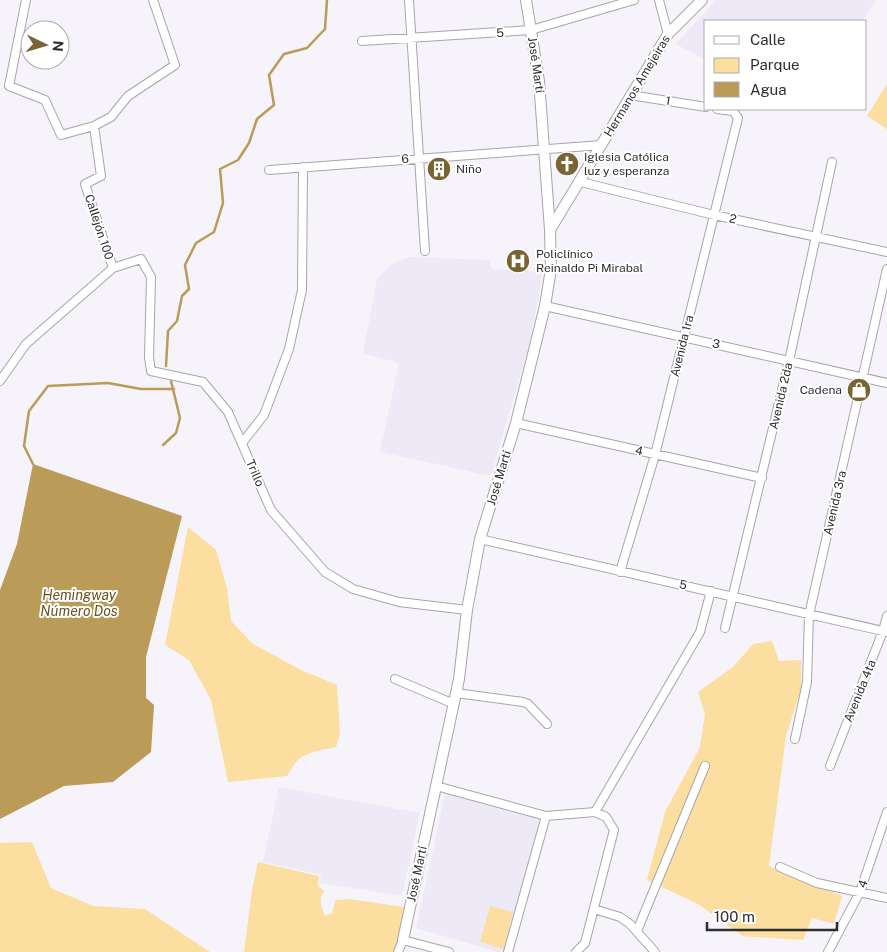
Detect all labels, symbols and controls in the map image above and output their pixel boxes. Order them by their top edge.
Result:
north arrow [20,20,70,70]
legend [704,20,867,110]
street label: 5 [496,26,505,40]
text: Calle [750,31,786,48]
street label: Hermanos Amejeiras [601,33,673,139]
street label: José Martí [525,36,547,95]
text: N [50,40,66,52]
text: Parque [750,56,800,73]
text: Agua [750,81,787,98]
street label: 1 [664,94,672,108]
place label: Iglesia Católica luz y esperanza [584,150,669,178]
church icon: Iglesia Católica luz y esperanza [554,151,580,177]
street label: 6 [401,152,409,166]
building icon: Niño [426,156,452,182]
place label: Niño [456,162,482,176]
street label: Callejón 100 [82,193,116,261]
street label: 2 [728,211,738,227]
place label: Policlínico Reinaldo Pi Mirabal [536,247,643,275]
hospital icon: Policlínico Reinaldo Pi Mirabal [505,248,531,274]
street label: Avenida 1ra [668,314,696,378]
street label: 3 [711,336,721,352]
street label: Avenida 2da [767,361,795,431]
shop icon: Cadena [846,377,872,403]
place label: Cadena [800,383,842,397]
street label: 4 [634,443,645,459]
street label: José Martí [484,448,514,507]
street label: Trillo [243,457,267,489]
street label: Avenida 3ra [821,469,849,537]
street label: 5 [678,577,689,593]
water label: Hemingway Número Dos [40,587,118,619]
street label: Avenida 4ta [841,658,879,724]
street label: José Martí [404,844,430,903]
street label: 4 [855,878,871,890]
scale bar [707,900,837,932]
text: 100 m [714,908,755,925]

